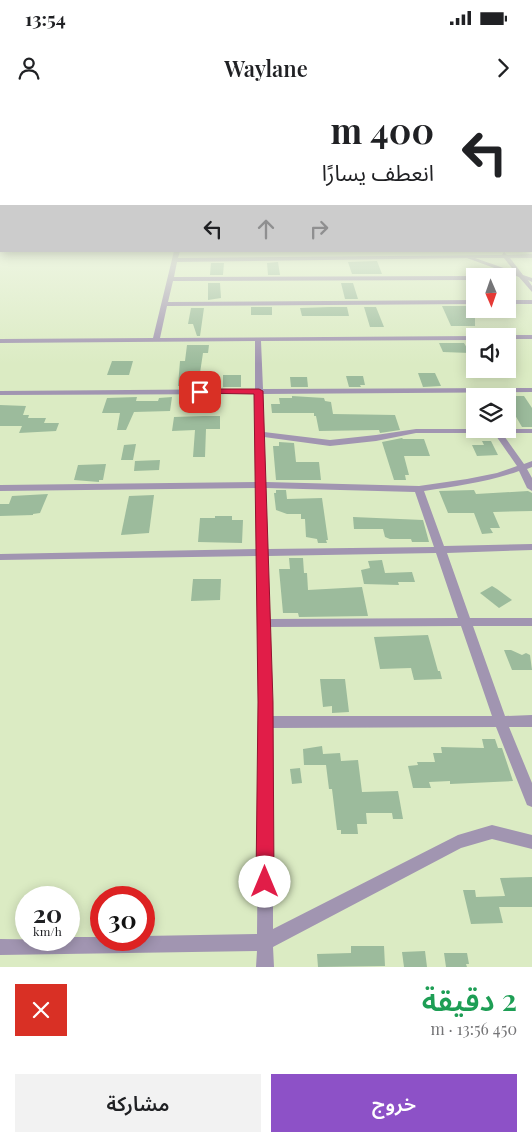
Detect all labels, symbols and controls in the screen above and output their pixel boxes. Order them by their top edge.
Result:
text: 13:54 [25,5,66,31]
text: Waylane [224,53,308,83]
icon: person [15,54,43,82]
icon: forward [489,54,517,82]
text: 400 m [331,106,434,153]
icon: left [452,120,517,185]
text: انعطف يسارًا [322,157,434,187]
icon: left [199,215,227,243]
icon: ahead [252,215,280,243]
icon: right [305,215,333,243]
north arrow [466,268,516,318]
map controls [466,268,516,438]
button: sound [466,328,516,378]
pin [179,371,221,413]
icon: arrive [186,378,214,406]
button: layers [466,388,516,438]
position arrow [238,855,290,907]
speed limit sign: 30 [90,886,155,951]
text: 20 [33,896,62,929]
text: km/h [33,923,62,939]
text: 2 دقيقة [422,979,517,1019]
button: close [15,984,67,1036]
text: 450 m · 13:56 [430,1018,517,1039]
button: مشاركة [15,1074,261,1132]
button: خروج [271,1074,517,1132]

